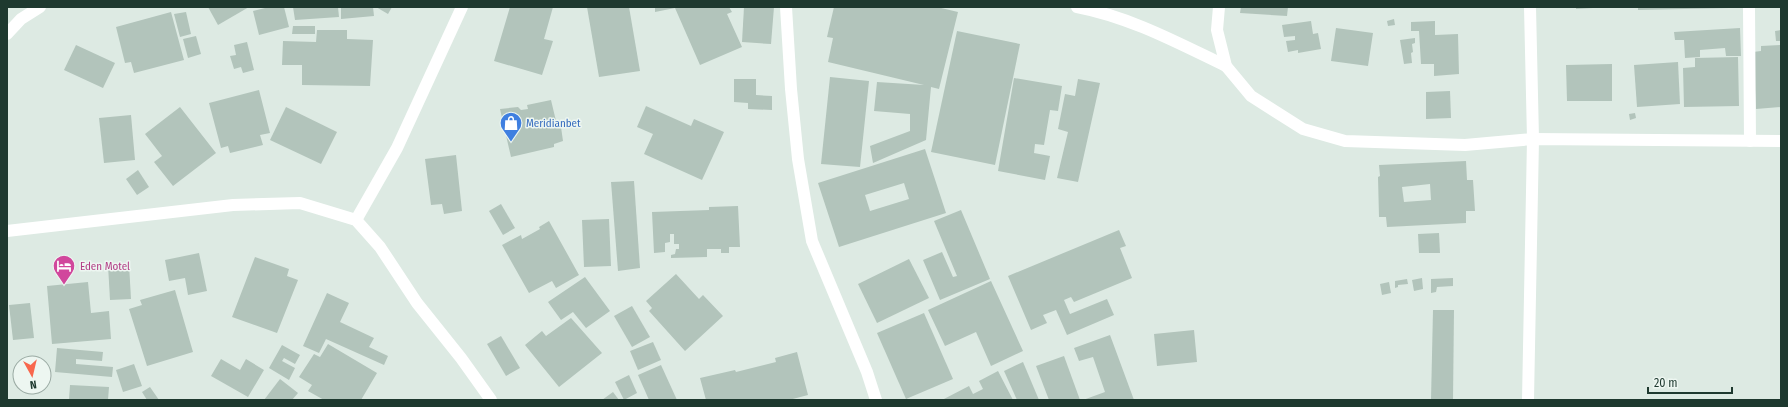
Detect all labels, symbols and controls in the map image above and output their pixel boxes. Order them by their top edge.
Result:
shop icon: Meridianbet [498,110,524,143]
place label: Meridianbet [526,117,581,130]
hotel icon: Eden Motel [51,253,77,286]
place label: Eden Motel [80,260,130,273]
north arrow [12,355,52,395]
scale bar [1648,369,1732,395]
text: 20 m [1654,376,1678,390]
text: N [29,378,37,391]

